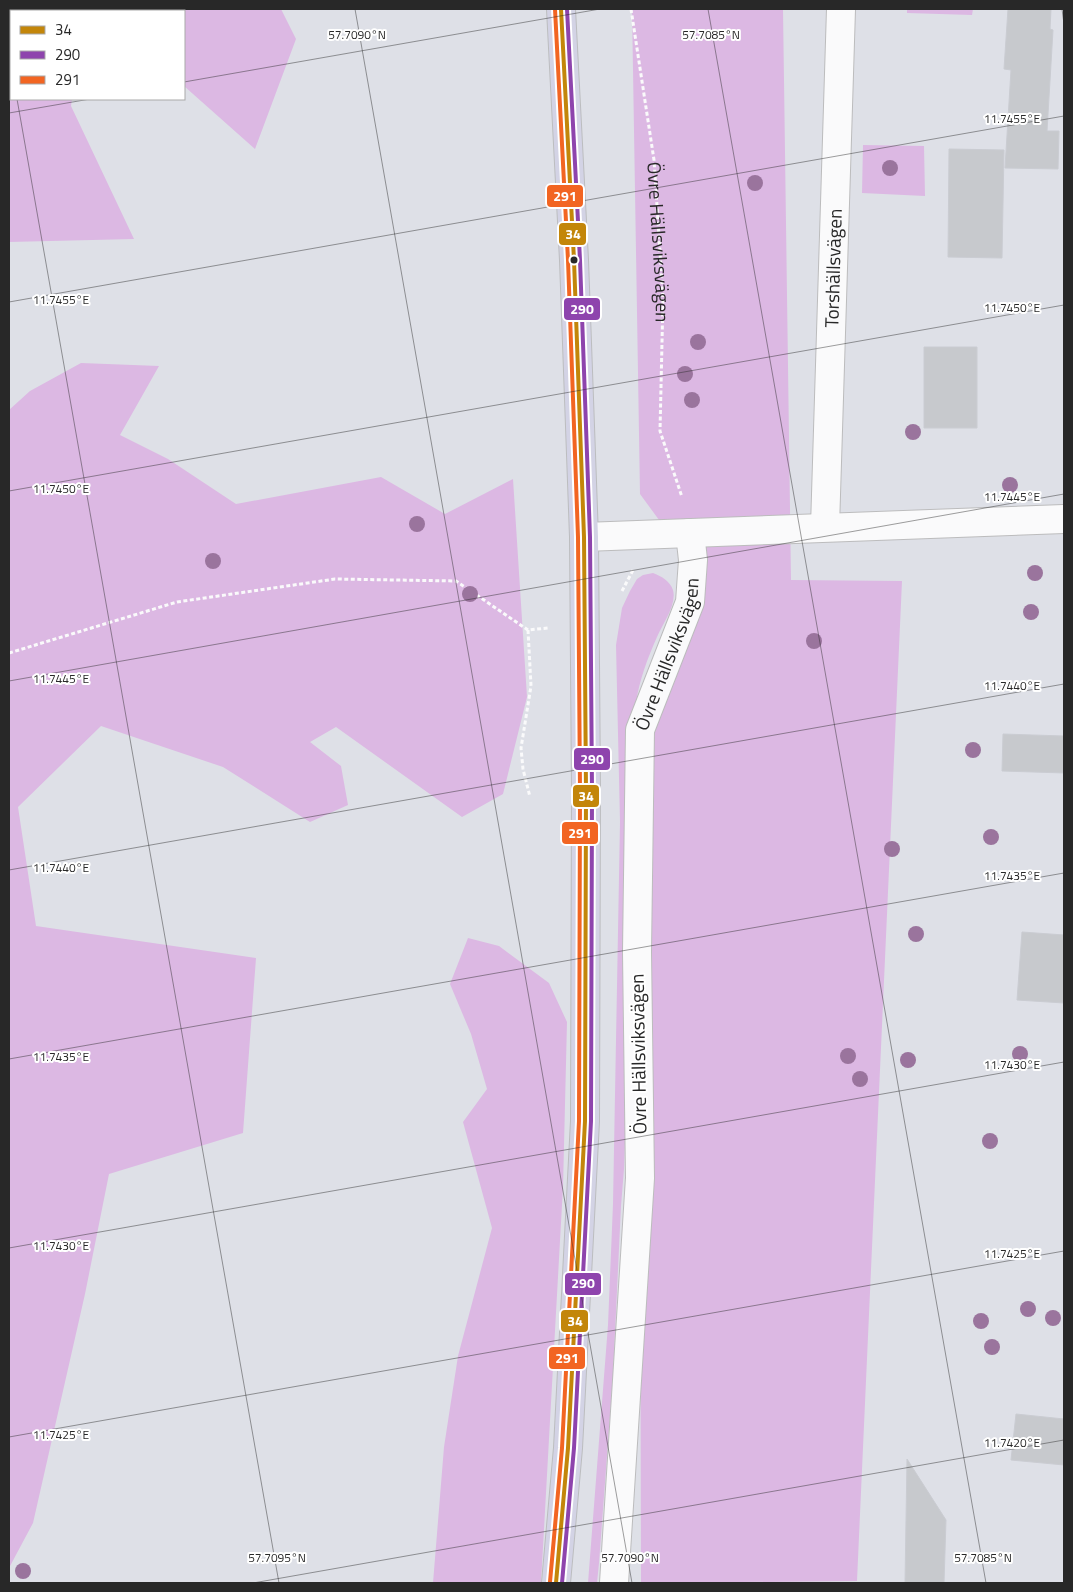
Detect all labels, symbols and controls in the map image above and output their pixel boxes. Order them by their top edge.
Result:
legend [10,10,185,100]
text: 34 [55,18,72,41]
text: 57.7090°N [328,25,386,44]
text: 57.7085°N [682,25,740,44]
text: 290 [55,43,80,66]
text: 291 [55,68,80,91]
text: 11.7455°E [984,109,1040,128]
street label: Övre Hällsviksvägen [640,161,678,323]
line badge: 291 [546,184,584,208]
text: 291 [553,185,577,206]
street label: Torshällsvägen [816,208,849,328]
line badge: 34 [558,222,587,246]
text: 34 [565,223,581,244]
unlabelled marker [569,255,579,265]
text: 11.7455°E [33,290,89,309]
line badge: 290 [563,297,601,321]
text: 290 [570,298,594,319]
text: 11.7450°E [984,298,1040,317]
text: 11.7450°E [33,479,89,498]
text: 11.7445°E [984,487,1040,506]
street label: Övre Hällsviksvägen [626,577,706,734]
text: 11.7445°E [33,669,89,688]
text: 11.7440°E [984,676,1040,695]
line badge: 290 [573,747,611,771]
text: 290 [580,748,604,769]
line badge: 34 [572,784,600,808]
text: 34 [578,785,594,806]
line badge: 291 [561,821,599,845]
text: 291 [568,822,592,843]
text: 11.7440°E [33,858,89,877]
text: 11.7435°E [984,866,1040,885]
street label: Övre Hällsviksvägen [622,973,653,1135]
text: 11.7435°E [33,1047,89,1066]
text: 11.7430°E [984,1055,1040,1074]
text: 11.7430°E [33,1236,89,1255]
text: 11.7425°E [984,1244,1040,1263]
line badge: 290 [564,1272,602,1296]
text: 290 [571,1272,595,1293]
line badge: 34 [560,1309,589,1333]
text: 34 [567,1310,583,1331]
line badge: 291 [548,1346,586,1370]
text: 291 [555,1347,579,1368]
text: 11.7425°E [33,1425,89,1444]
text: 11.7420°E [984,1433,1040,1452]
text: 57.7095°N [248,1548,306,1567]
text: 57.7090°N [601,1548,659,1567]
text: 57.7085°N [954,1548,1012,1567]

